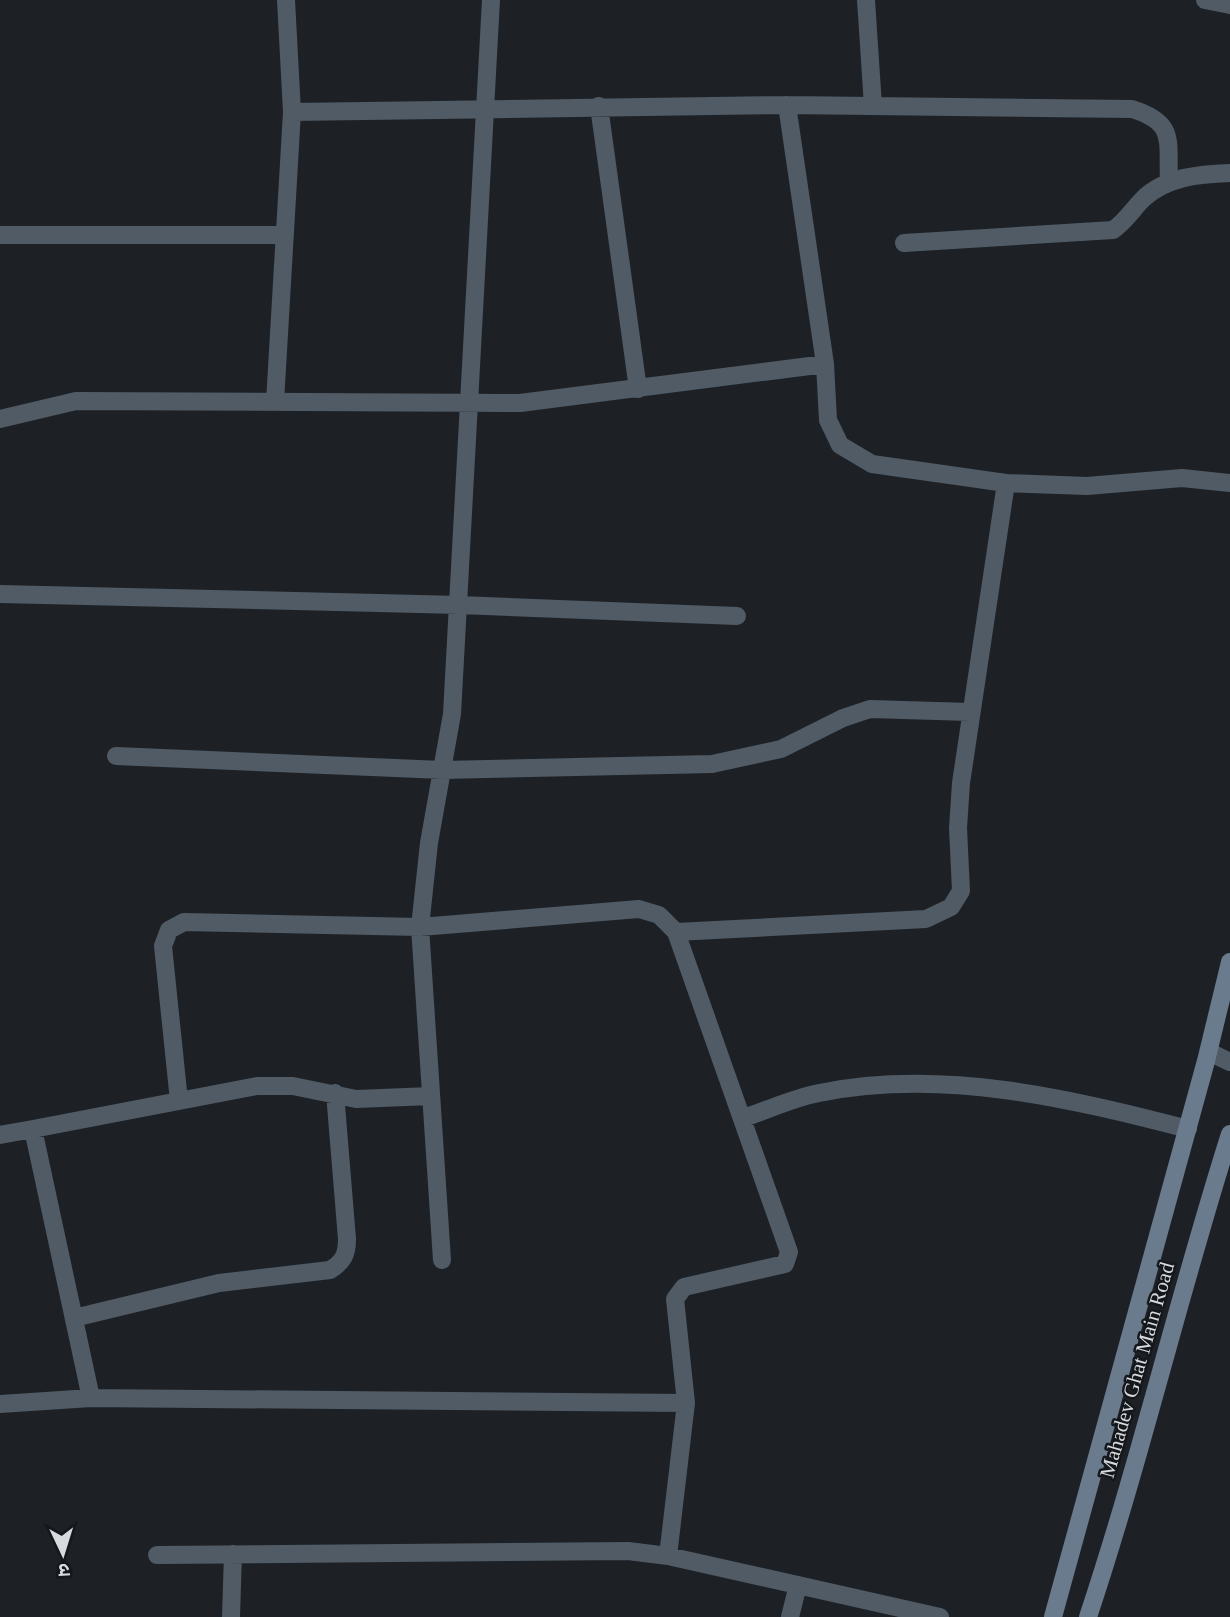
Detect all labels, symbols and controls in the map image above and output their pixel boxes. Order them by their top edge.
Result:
street label: Mahadev Ghat Main Road [1095,1259,1179,1481]
north arrow [28,1519,98,1589]
text: उ [57,1560,70,1581]

